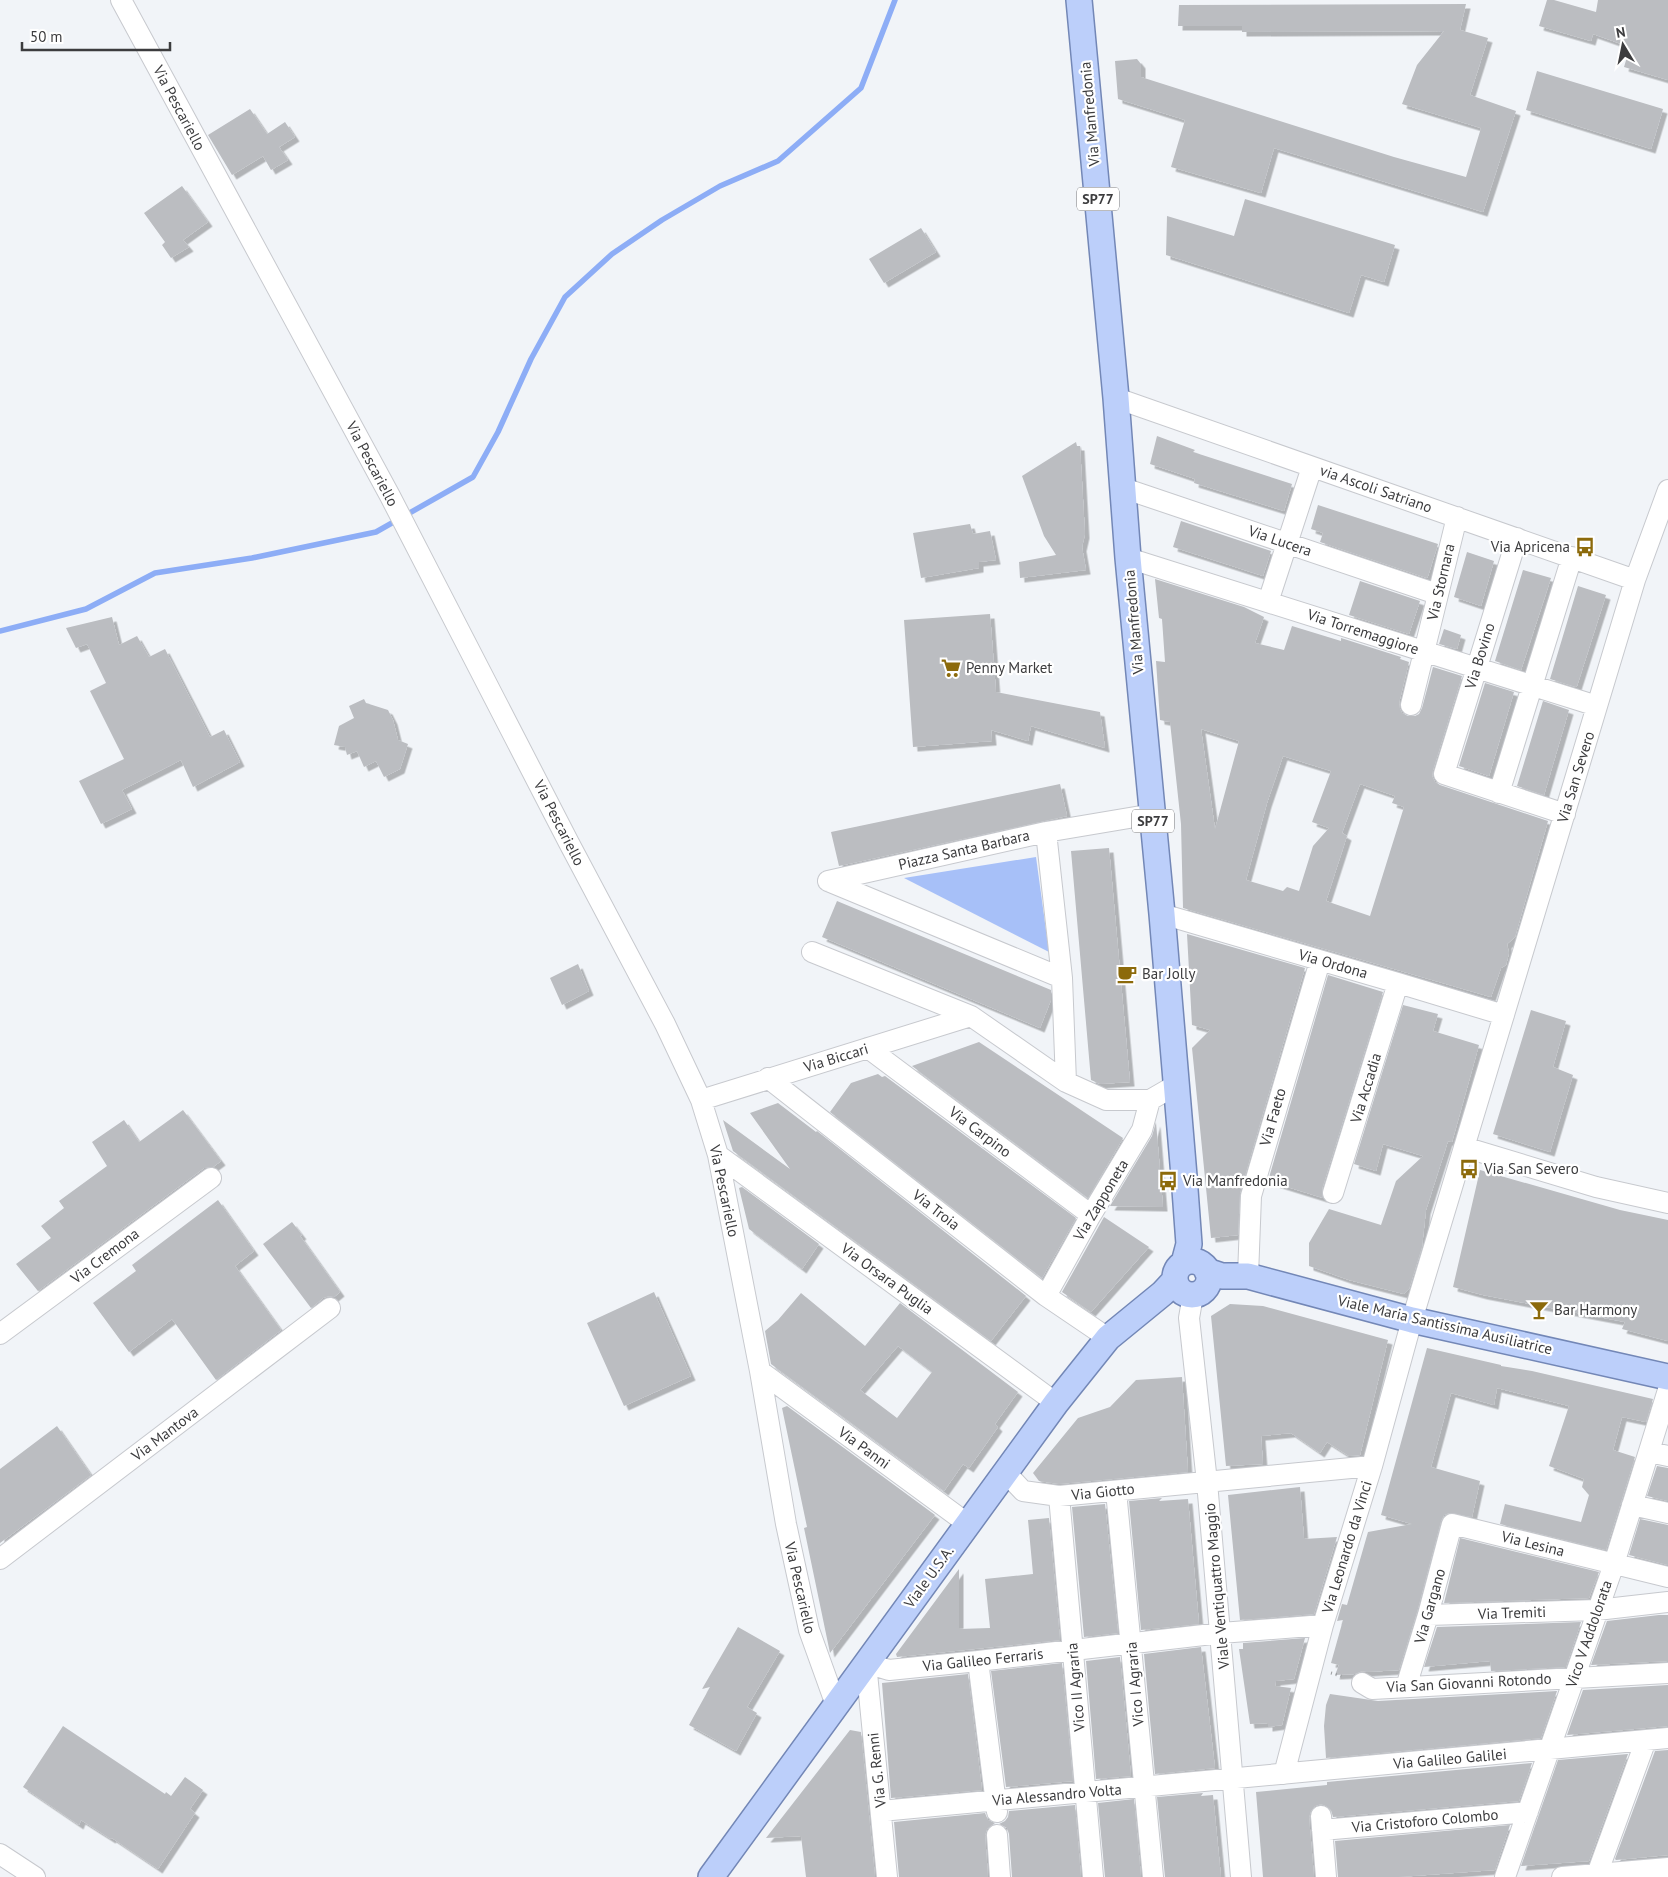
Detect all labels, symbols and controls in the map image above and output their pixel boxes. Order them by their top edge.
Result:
scale bar [22,20,170,52]
north arrow [1598,20,1648,70]
text: N [1615,23,1627,42]
text: 50 m [30,27,63,46]
street label: Via Pescariello [149,61,210,154]
street label: Via Manfredonia [1075,61,1104,168]
road number: SP77 [1077,188,1119,210]
street label: Via Pescariello [342,417,403,510]
street label: via Ascoli Satriano [1318,460,1435,517]
street label: Via Lucera [1245,520,1315,560]
bus stop icon: Via Apricena [1574,536,1596,558]
place label: Via Apricena [1490,537,1570,556]
street label: Via Stornara [1422,542,1459,623]
street label: Via Manfredonia [1119,569,1148,676]
street label: Via Torremaggiore [1304,604,1421,659]
street label: Via Bovino [1460,621,1499,692]
supermarket icon: Penny Market [940,657,962,679]
place label: Penny Market [966,658,1052,677]
street label: Via San Severo [1552,729,1598,826]
street label: Via Pescariello [529,776,589,869]
road number: SP77 [1132,809,1174,832]
street label: Piazza Santa Barbara [896,825,1031,874]
street label: Via Ordona [1295,944,1370,982]
cafe icon: Bar Jolly [1116,963,1138,985]
place label: Bar Jolly [1142,964,1195,983]
street label: Via Biccari [800,1039,870,1077]
street label: Via Accadia [1346,1051,1385,1126]
street label: Via Faeto [1255,1086,1290,1149]
street label: Via Carpino [945,1101,1015,1161]
street label: Via Pescariello [705,1142,744,1239]
street label: Via Zapponeta [1068,1156,1132,1245]
bus stop icon: Via San Severo [1458,1158,1480,1180]
place label: Via San Severo [1483,1159,1579,1178]
bus stop icon: Via Manfredonia [1157,1170,1179,1192]
place label: Via Manfredonia [1182,1171,1288,1190]
street label: Via Troia [908,1185,964,1234]
street label: Via Cremona [66,1224,143,1288]
street label: Via Orsara Puglia [837,1238,937,1318]
street label: Viale Maria Santissima Ausiliatrice [1335,1290,1554,1358]
bar icon: Bar Harmony [1528,1299,1550,1321]
place label: Bar Harmony [1554,1300,1637,1319]
street label: Via Mantova [127,1402,202,1466]
street label: Via Panni [834,1422,894,1473]
street label: Via Leonardo da Vinci [1317,1478,1376,1616]
street label: Via Giotto [1069,1479,1135,1504]
street label: Viale Ventiquattro Maggio [1200,1502,1233,1671]
street label: Via Lesina [1499,1526,1567,1561]
street label: Via Pescariello [780,1539,820,1636]
street label: Viale U.S.A. [899,1542,958,1612]
street label: Via Gargano [1409,1566,1449,1647]
street label: Vico V Addolorata [1561,1578,1616,1691]
street label: Via Tremiti [1477,1602,1546,1623]
street label: Vico I Agraria [1121,1641,1148,1728]
street label: Vico II Agraria [1062,1642,1089,1733]
street label: Via Galileo Ferraris [921,1644,1044,1675]
street label: Via San Giovanni Rotondo [1385,1669,1552,1696]
street label: Via G. Renni [863,1732,890,1810]
street label: Via Galileo Galilei [1391,1744,1508,1773]
street label: Via Alessandro Volta [990,1779,1122,1810]
street label: Via Cristoforo Colombo [1350,1805,1499,1836]

